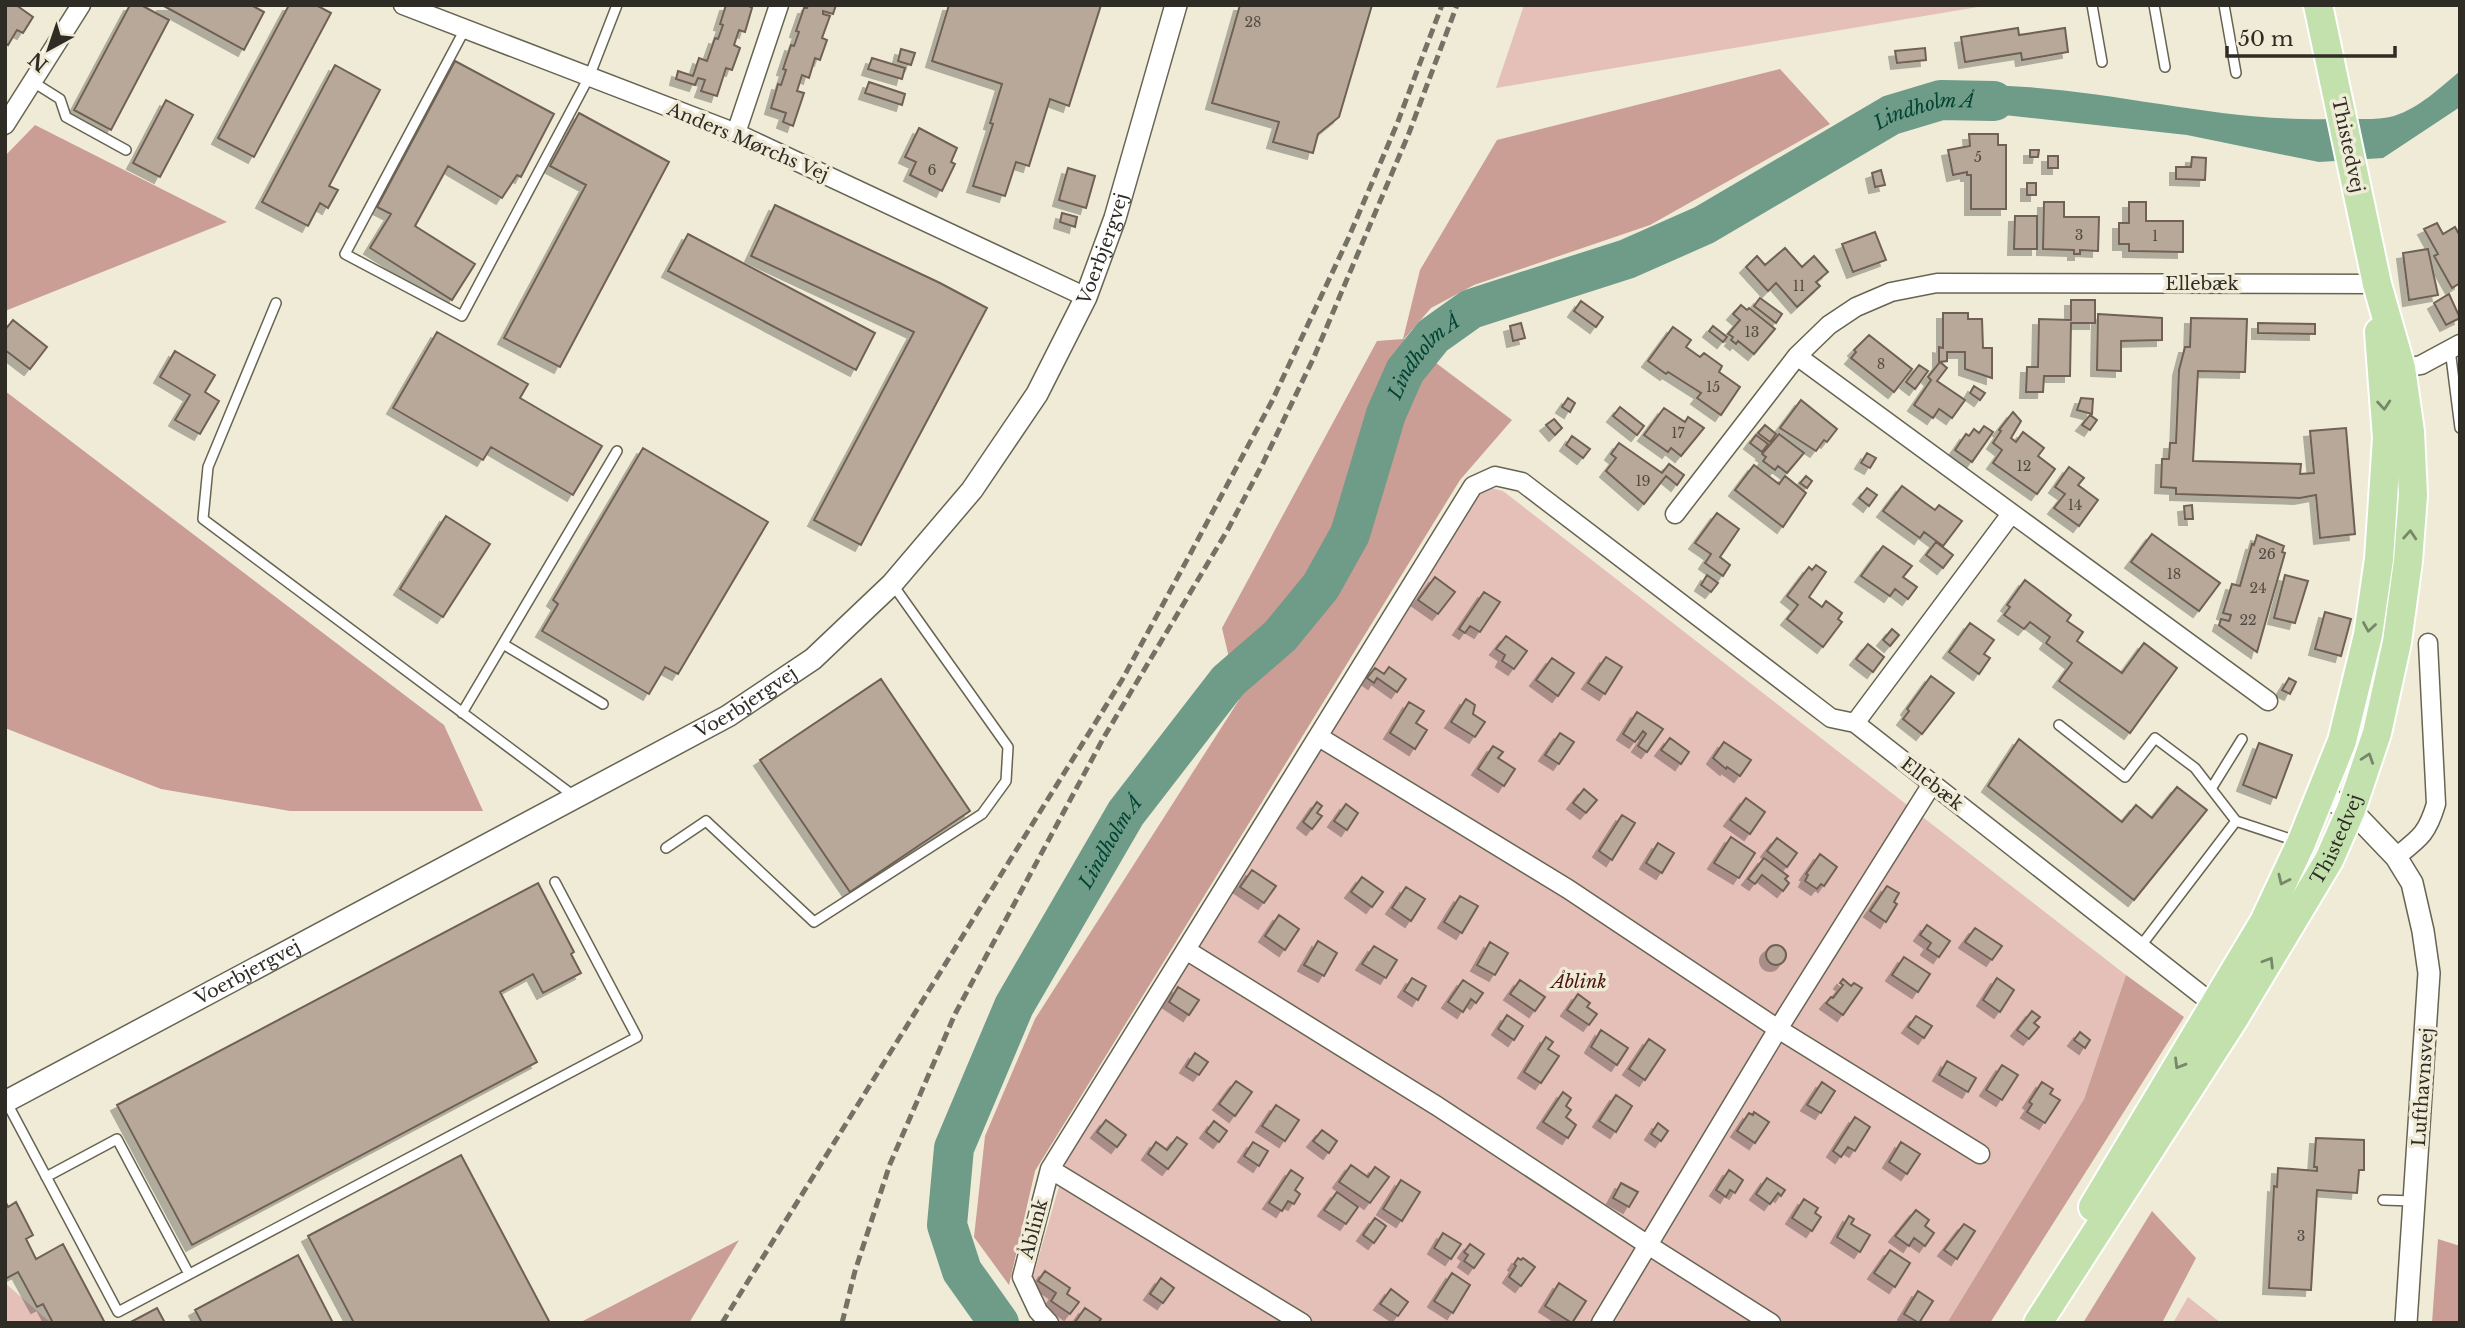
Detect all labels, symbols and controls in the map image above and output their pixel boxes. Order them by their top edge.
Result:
house number: 28 [1244,13,1262,31]
north arrow [14,14,84,84]
scale bar [2227,14,2395,58]
text: 50 m [2238,26,2294,52]
text: N [24,47,53,76]
water label: Lindholm Å [1868,88,1975,135]
street label: Thistedvej [2327,95,2369,195]
street label: Anders Mørchs Vej [663,98,832,186]
house number: 5 [1974,148,1982,166]
house number: 6 [927,161,937,179]
street label: Voerbjergvej [1072,191,1133,309]
house number: 3 [2075,226,2083,244]
house number: 1 [2152,227,2158,245]
street label: Ellebæk [2165,273,2239,295]
house number: 11 [1793,277,1805,295]
water label: Lindholm Å [1382,309,1465,403]
house number: 13 [1745,323,1759,341]
house number: 8 [1877,355,1885,373]
house number: 15 [1706,378,1720,396]
one-way arrow [2376,399,2391,410]
house number: 17 [1671,424,1686,442]
house number: 12 [2017,457,2031,475]
house number: 19 [1635,472,1651,490]
house number: 14 [2068,496,2082,514]
one-way arrow [2402,529,2417,540]
house number: 26 [2258,545,2276,563]
house number: 18 [2167,565,2181,583]
house number: 24 [2250,579,2266,597]
house number: 22 [2239,611,2257,629]
one-way arrow [2362,622,2377,633]
street label: Voerbjergvej [690,662,801,743]
one-way arrow [2360,752,2374,764]
street label: Ellebæk [1896,753,1968,815]
water label: Lindholm Å [1073,790,1147,893]
street label: Thistedvej [2306,791,2366,888]
one-way arrow [2277,873,2291,885]
street label: Voerbjergvej [190,935,304,1010]
one-way arrow [2261,956,2274,969]
park label: Åblink [1550,970,1606,993]
street label: Lufthavnsvej [2408,1027,2438,1147]
one-way arrow [2174,1056,2187,1069]
street label: Åblink [1014,1196,1053,1262]
house number: 3 [2297,1227,2305,1245]

